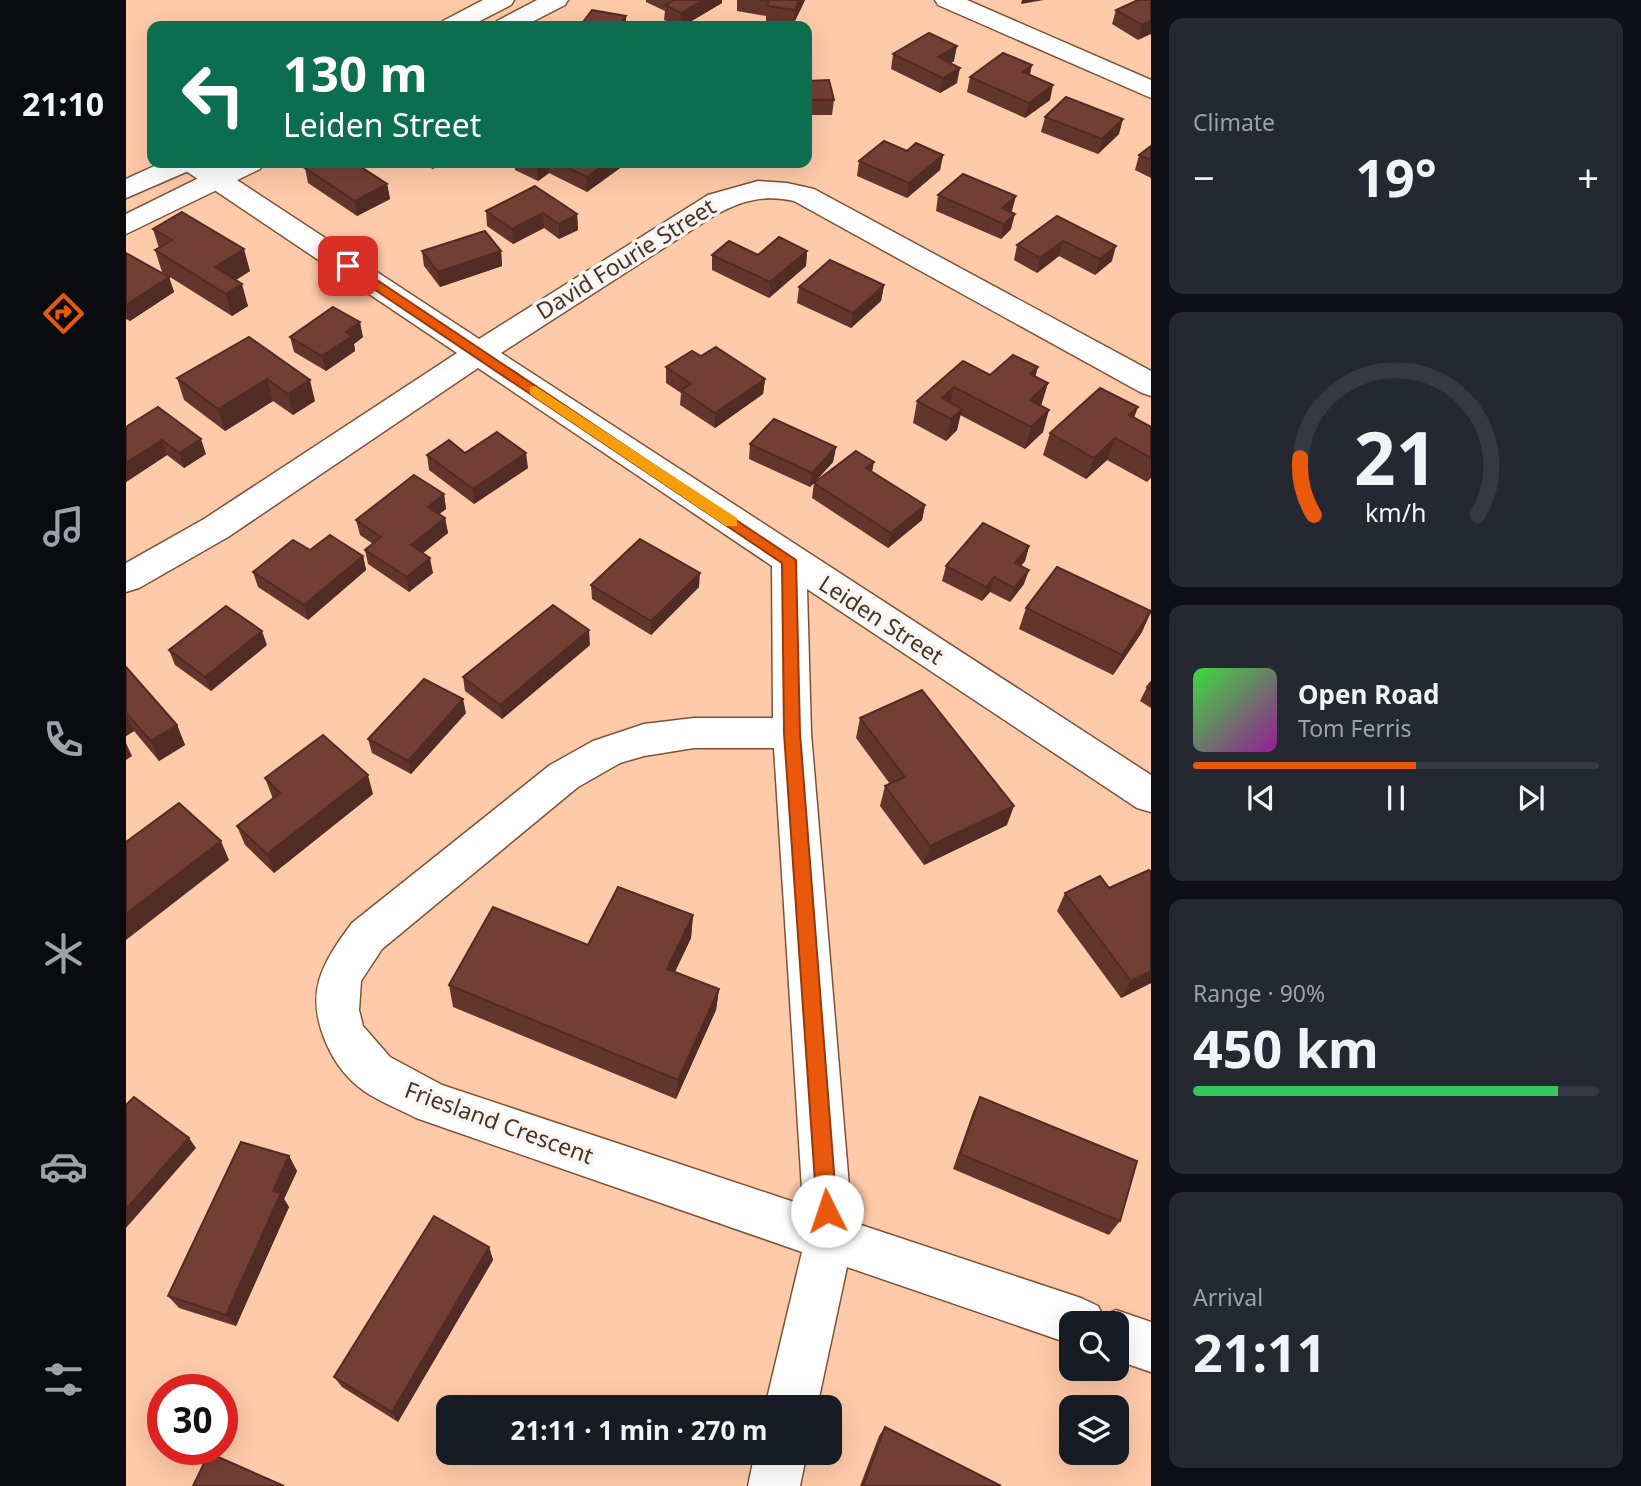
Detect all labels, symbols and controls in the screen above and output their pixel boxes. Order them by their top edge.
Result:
text: 130 m [283,40,428,106]
icon: left [168,49,259,140]
text: 21:10 [22,82,104,125]
text: Leiden Street [283,103,481,146]
text: Climate [1193,106,1275,138]
text: 19° [1355,141,1437,212]
text: − [1193,151,1215,203]
text: + [1577,151,1599,203]
street label: David Fourie Street [530,190,721,326]
pin [318,236,378,296]
icon: arrive [329,247,367,285]
icon: directions [39,289,88,338]
text: 21 [1354,408,1438,507]
text: km/h [1365,495,1427,529]
icon: music [39,502,88,551]
street label: Leiden Street [813,567,950,671]
text: Open Road [1298,676,1440,712]
text: Tom Ferris [1298,712,1411,744]
icon: phone [39,715,88,764]
icon: previous [1242,779,1280,817]
icon: pause [1377,779,1415,817]
icon: next [1512,779,1550,817]
icon: climate [39,929,88,978]
text: Range · 90% [1193,977,1325,1009]
text: 450 km [1193,1012,1379,1083]
street label: Friesland Crescent [401,1073,598,1171]
icon: car [39,1142,88,1191]
position arrow [790,1174,864,1248]
text: Arrival [1193,1281,1263,1313]
map controls [1059,1311,1129,1465]
button: search [1059,1311,1129,1381]
text: 21:11 [1193,1316,1327,1387]
icon: filters [39,1355,88,1404]
speed limit sign: 30 [147,1374,238,1465]
button: layers [1059,1395,1129,1465]
text: 21:11 · 1 min · 270 m [511,1412,767,1448]

